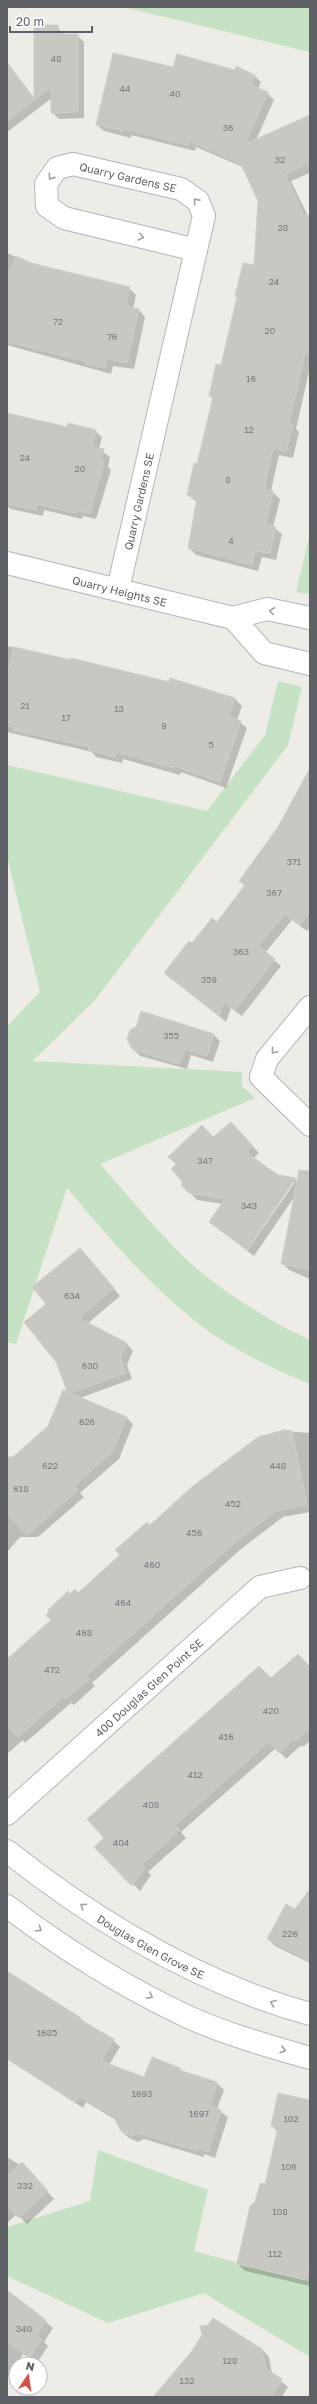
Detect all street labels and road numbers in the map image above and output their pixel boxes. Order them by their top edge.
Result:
street label: Quarry Gardens SE [78,160,178,195]
street label: Quarry Gardens SE [121,451,156,551]
street label: Quarry Heights SE [71,573,169,608]
street label: 400 Douglas Glen Point SE [92,1635,205,1739]
street label: Douglas Glen Grove SE [95,1911,207,1981]

